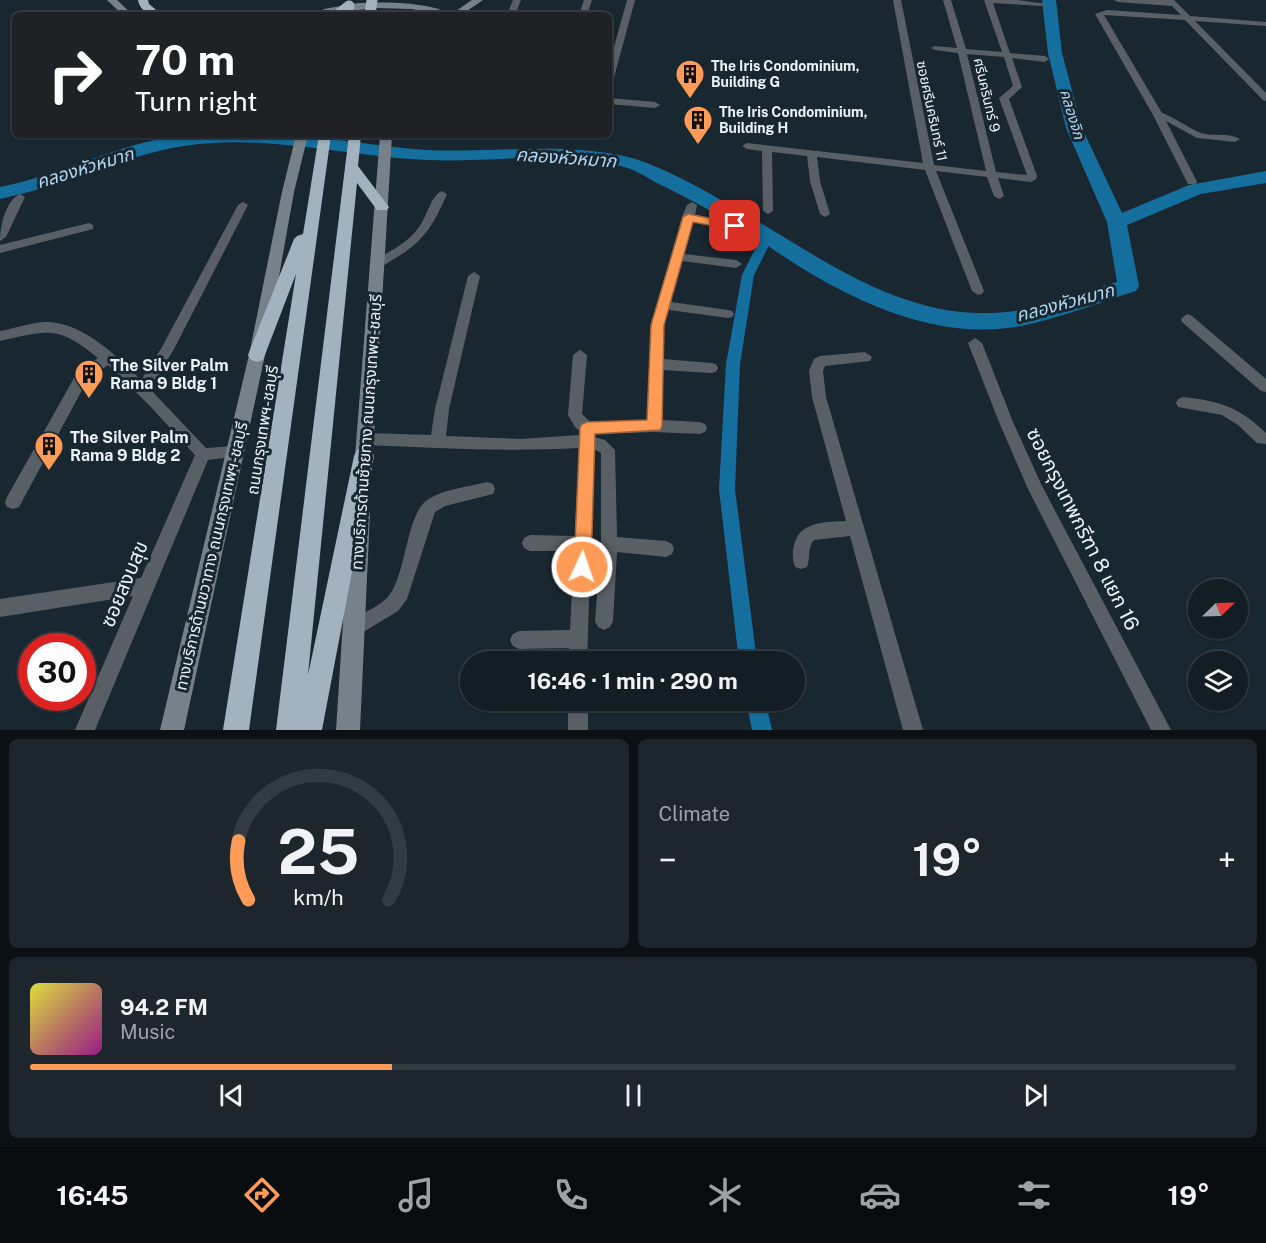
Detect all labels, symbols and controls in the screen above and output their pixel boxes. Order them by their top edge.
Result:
text: 70 m [135,35,235,84]
icon: right [36,36,114,114]
street label: ศรีนครินทร์ 9 [971,56,1003,134]
building icon: The Iris Condominium, Building G [674,58,706,100]
place label: The Iris Condominium, Building G [711,58,860,90]
street label: ซอยศรีนครินทร์ 11 [914,59,950,163]
text: Turn right [135,85,258,117]
water label: คลองจิก [1057,87,1088,142]
building icon: The Iris Condominium, Building H [682,104,714,146]
place label: The Iris Condominium, Building H [719,104,868,136]
water label: คลองหัวหมาก [34,142,137,192]
water label: คลองหัวหมาก [515,144,618,172]
pin [709,200,760,251]
icon: arrive [718,209,751,242]
water label: คลองหัวหมาก [1014,279,1117,326]
street label: ทางบริการด้านซ้ายทาง ถนนกรุงเทพฯ-ชลบุรี [347,293,386,571]
place label: The Silver Palm Rama 9 Bldg 1 [110,356,229,393]
building icon: The Silver Palm Rama 9 Bldg 1 [73,358,105,400]
street label: ถนนกรุงเทพฯ-ชลบุรี [243,364,282,496]
street label: ทางบริการด้านขวาทาง ถนนกรุงเทพฯ-ชลบุรี [171,420,252,692]
street label: ซอยกรุงเทพกรีฑา 8 แยก 16 [1021,424,1145,634]
place label: The Silver Palm Rama 9 Bldg 2 [70,428,189,465]
building icon: The Silver Palm Rama 9 Bldg 2 [33,430,65,472]
position arrow [550,535,614,599]
street label: ซอยสงบสุข [95,537,153,631]
north arrow [1188,579,1248,639]
map controls [1188,579,1248,711]
speed limit sign: 30 [18,633,96,711]
button: layers [1188,651,1248,711]
text: 16:46 · 1 min · 290 m [527,668,738,694]
text: Climate [659,802,730,826]
text: 25 [278,815,360,888]
text: 19° [912,833,982,886]
text: − [659,841,677,879]
text: + [1218,841,1236,879]
text: km/h [294,886,344,911]
text: 94.2 FM [120,994,208,1020]
text: Music [120,1020,175,1044]
icon: previous [215,1079,248,1112]
icon: pause [617,1079,650,1112]
icon: next [1019,1079,1052,1112]
icon: directions [241,1174,283,1216]
icon: music [395,1174,437,1216]
icon: phone [550,1174,592,1216]
icon: climate [704,1174,746,1216]
icon: car [859,1174,901,1216]
icon: filters [1013,1174,1055,1216]
text: 16:45 [56,1179,128,1211]
text: 19° [1168,1179,1210,1211]

